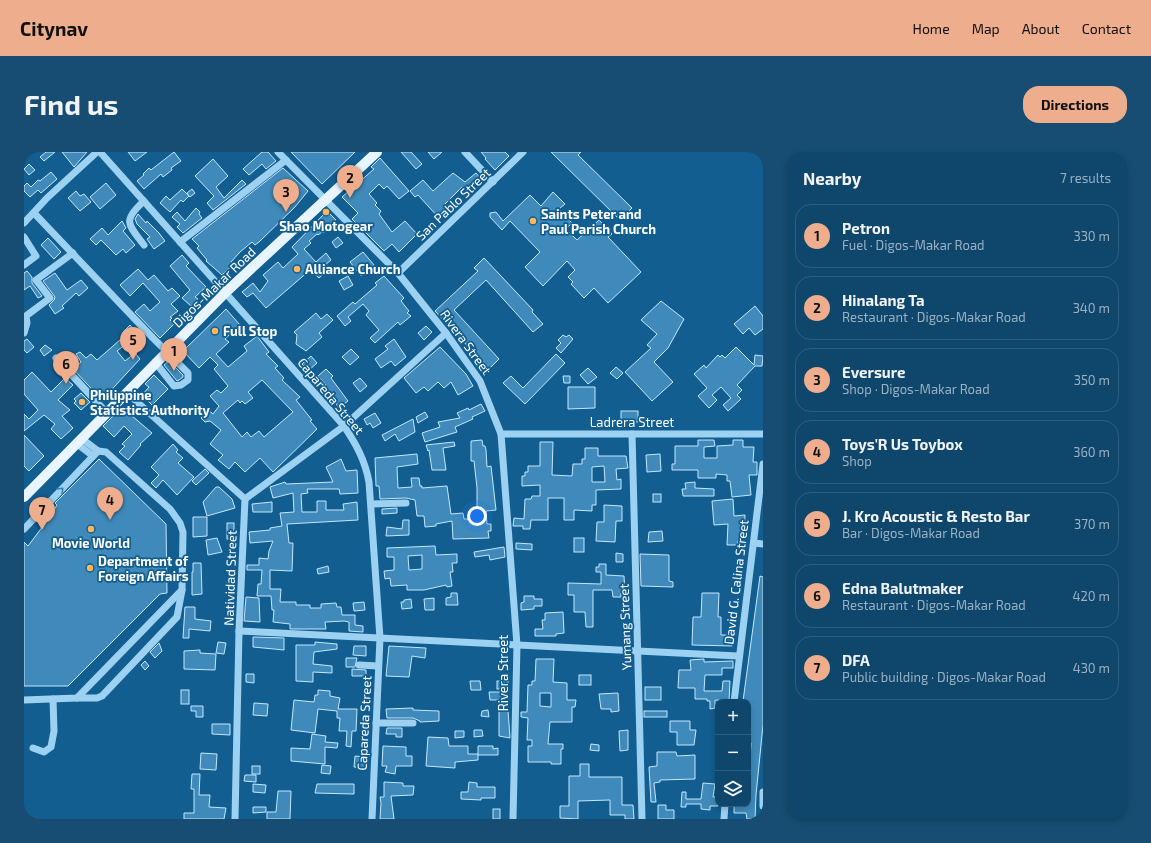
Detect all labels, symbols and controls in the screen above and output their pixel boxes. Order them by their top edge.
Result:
text: Citynav [20,17,88,40]
text: Home [913,20,950,37]
text: Map [972,20,1000,37]
text: About [1022,20,1060,37]
text: Contact [1082,20,1131,37]
button: Directions [1023,86,1127,123]
text: Find us [24,87,118,121]
street label: San Pablo Street [412,164,494,244]
pin: 2 [337,165,363,198]
text: Nearby [803,168,861,188]
text: 7 results [1060,170,1111,186]
pin: 3 [273,179,299,212]
place label: Saints Peter and Paul Parish Church [541,206,656,237]
marker: Shao Motogear [321,207,331,217]
marker: Saints Peter and Paul Parish Church [528,216,538,226]
place label: Shao Motogear [279,218,373,234]
text: Petron [842,219,890,237]
text: 1 [814,228,820,244]
text: 330 m [1073,228,1110,244]
text: Fuel · Digos-Makar Road [842,237,985,253]
street label: Digos-Makar Road [169,243,259,331]
place label: Alliance Church [305,261,401,277]
marker: Alliance Church [292,264,302,274]
text: Hinalang Ta [842,291,924,309]
text: 2 [813,300,821,316]
text: 340 m [1073,300,1110,316]
street label: Rivera Street [437,306,495,378]
text: Restaurant · Digos-Makar Road [842,309,1026,325]
place label: Full Stop [223,323,277,339]
marker: Full Stop [210,326,220,336]
pin: 5 [120,327,146,360]
pin: 1 [161,338,187,371]
pin: 6 [53,351,79,384]
street label: Capareda Street [294,355,368,438]
text: Eversure [842,363,906,381]
text: 3 [813,372,821,388]
text: 350 m [1074,372,1110,388]
text: Shop · Digos-Makar Road [842,381,990,397]
place label: Philippine Statistics Authority [90,387,211,418]
marker: Philippine Statistics Authority [77,397,87,407]
street label: Ladrera Street [590,414,674,430]
text: Toys'R Us Toybox [842,435,963,453]
text: 4 [813,444,821,460]
text: 360 m [1073,444,1110,460]
text: Shop [842,453,872,469]
one-way arrow [56,487,64,495]
pin: 4 [97,487,123,520]
pin: 7 [29,497,55,530]
your location [467,506,487,526]
text: J. Kro Acoustic & Resto Bar [842,507,1030,525]
text: 5 [813,516,821,532]
text: 370 m [1074,516,1110,532]
street label: David G. Calina Street [720,519,752,645]
marker: Movie World [86,524,96,534]
text: Bar · Digos-Makar Road [842,525,980,541]
street label: Natividad Street [220,530,240,626]
place label: Movie World [52,535,130,551]
place label: Department of Foreign Affairs [98,553,189,584]
marker: Department of Foreign Affairs [85,563,95,573]
text: Edna Balutmaker [842,579,963,597]
street label: Yumang Street [615,583,635,670]
text: 6 [813,588,821,604]
text: 420 m [1073,588,1110,604]
text: Restaurant · Digos-Makar Road [842,597,1026,613]
street label: Rivera Street [495,635,511,711]
text: DFA [842,651,870,669]
text: 7 [814,660,820,676]
text: 430 m [1073,660,1110,676]
text: Public building · Digos-Makar Road [842,669,1046,685]
street label: Capareda Street [354,675,374,771]
map controls [715,699,751,807]
button: + [715,699,751,735]
button: − [715,735,751,771]
button: layers [715,771,751,807]

